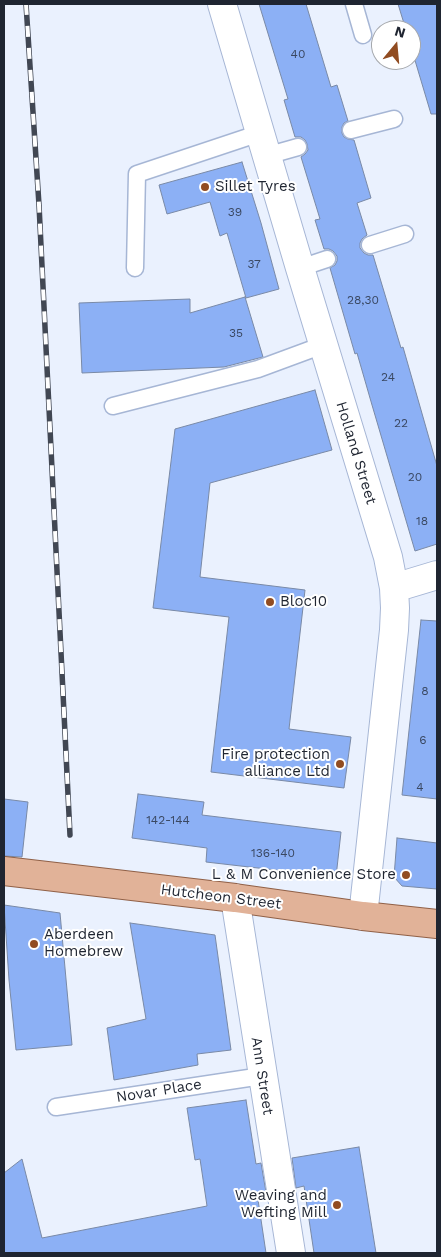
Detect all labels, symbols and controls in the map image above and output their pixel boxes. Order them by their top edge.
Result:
north arrow [371,20,421,70]
text: N [393,22,407,41]
house number: 40 [291,47,305,61]
place label: Sillet Tyres [215,178,296,196]
marker: Sillet Tyres [199,181,211,193]
house number: 39 [228,205,242,219]
house number: 37 [247,257,261,271]
house number: 28,30 [347,293,379,307]
house number: 35 [229,326,243,340]
house number: 24 [381,370,395,384]
street label: Holland Street [332,399,380,507]
house number: 22 [394,416,408,430]
house number: 20 [408,470,422,484]
house number: 18 [416,514,428,528]
place label: Bloc10 [280,593,327,611]
marker: Bloc10 [264,596,276,608]
house number: 8 [421,684,429,698]
house number: 6 [419,733,427,747]
place label: Fire protection alliance Ltd [221,746,330,781]
marker: Fire protection alliance Ltd [334,758,346,770]
house number: 4 [416,780,424,794]
house number: 142-144 [146,813,190,827]
house number: 136-140 [251,846,295,860]
place label: L & M Convenience Store [212,866,396,884]
marker: L & M Convenience Store [400,869,412,881]
street label: Hutcheon Street [160,881,282,913]
place label: Aberdeen Homebrew [44,926,123,961]
marker: Aberdeen Homebrew [28,938,40,950]
street label: Ann Street [247,1036,277,1116]
street label: Novar Place [115,1075,203,1107]
place label: Weaving and Wefting Mill [235,1187,327,1222]
marker: Weaving and Wefting Mill [331,1199,343,1211]

